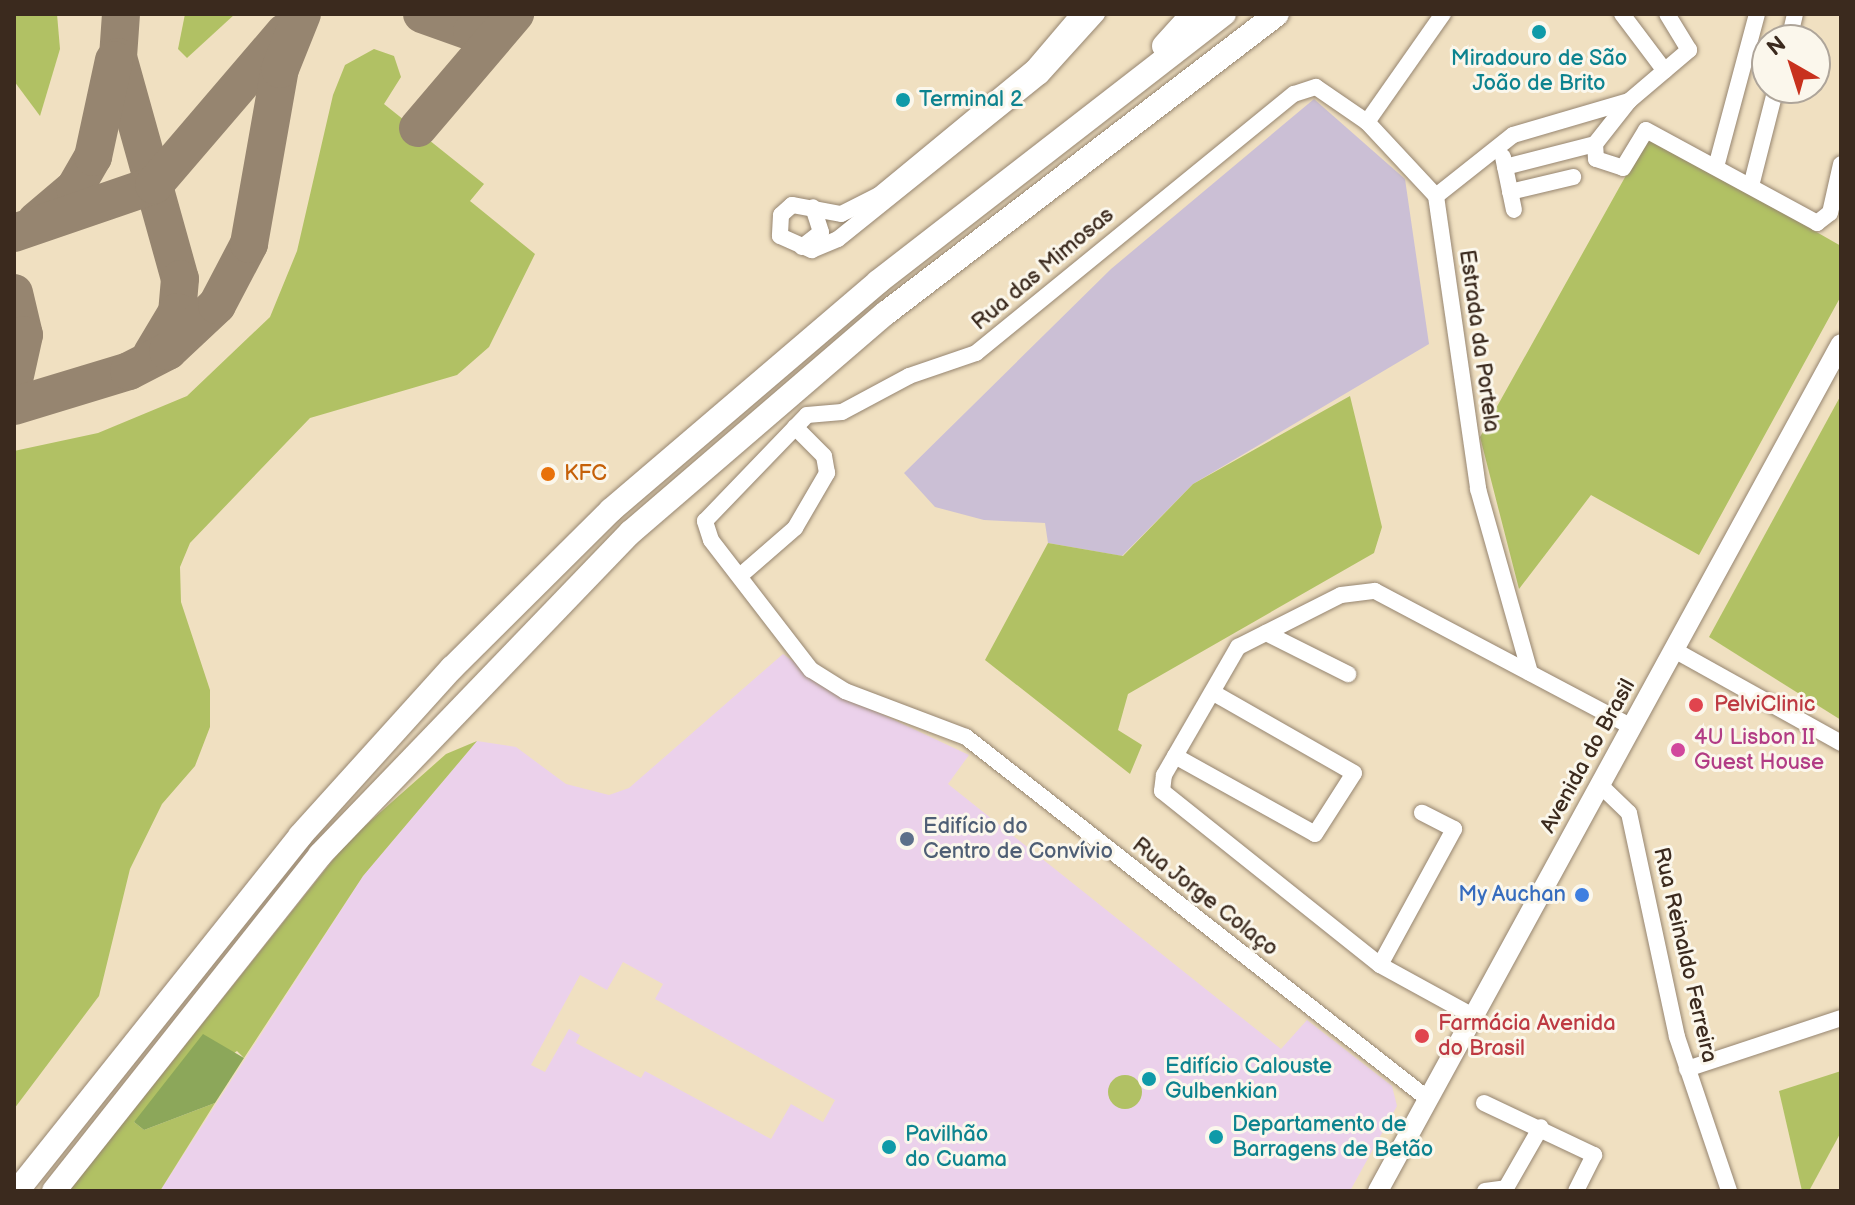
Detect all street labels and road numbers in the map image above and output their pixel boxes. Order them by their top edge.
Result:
street label: Rua das Mimosas [967,202,1119,336]
street label: Estrada da Portela [1453,248,1505,434]
street label: Avenida do Brasil [1535,674,1641,838]
street label: Rua Jorge Colaço [1127,832,1283,962]
street label: Rua Reinaldo Ferreira [1647,845,1723,1065]

